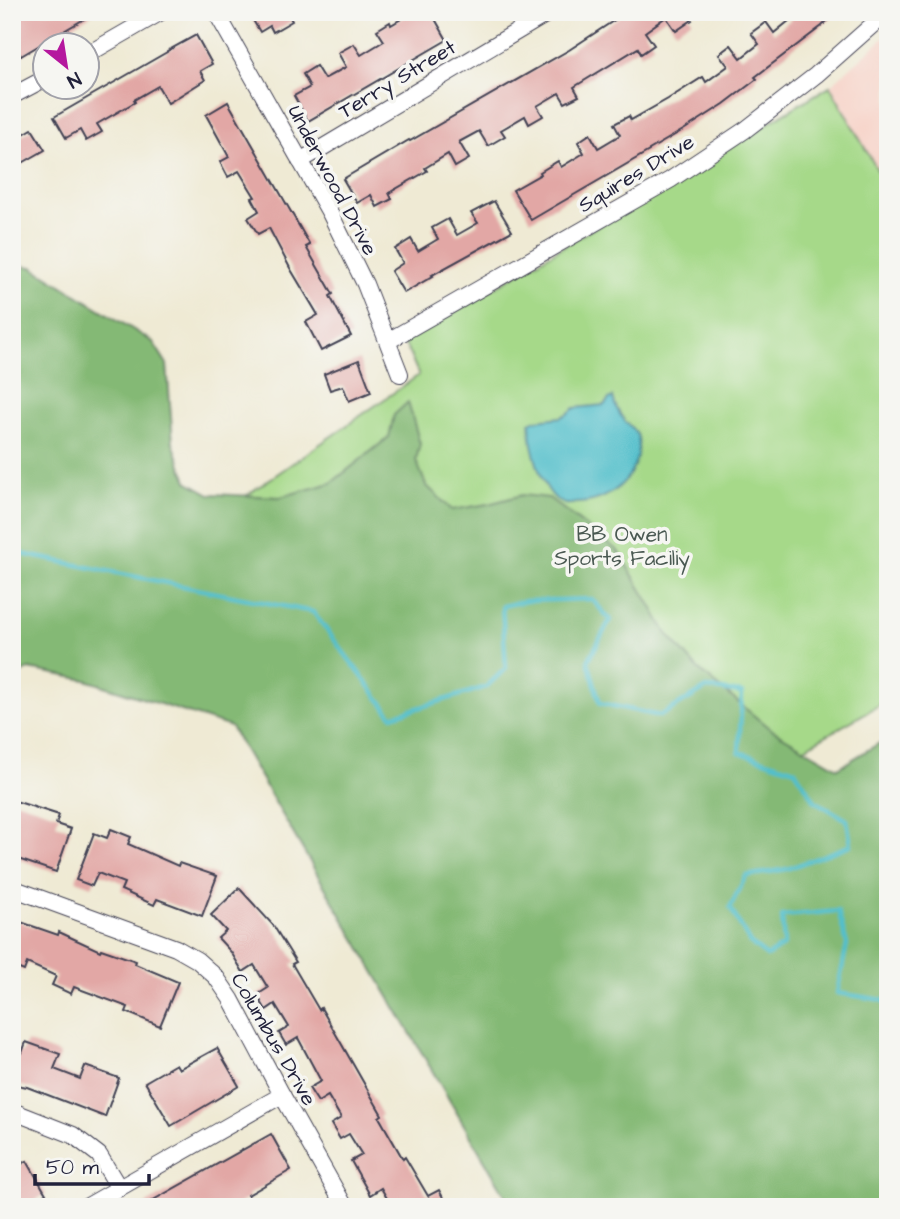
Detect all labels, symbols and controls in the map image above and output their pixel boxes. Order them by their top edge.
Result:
north arrow [32,32,102,102]
street label: Terry Street [333,33,463,128]
text: N [62,65,86,94]
street label: Underwood Drive [281,100,384,261]
street label: Squires Drive [573,127,700,220]
park label: BB Owen Sports Faciliy [554,520,690,575]
street label: Columbus Drive [224,967,323,1111]
scale bar [35,1142,149,1186]
text: 50 m [46,1153,100,1182]

